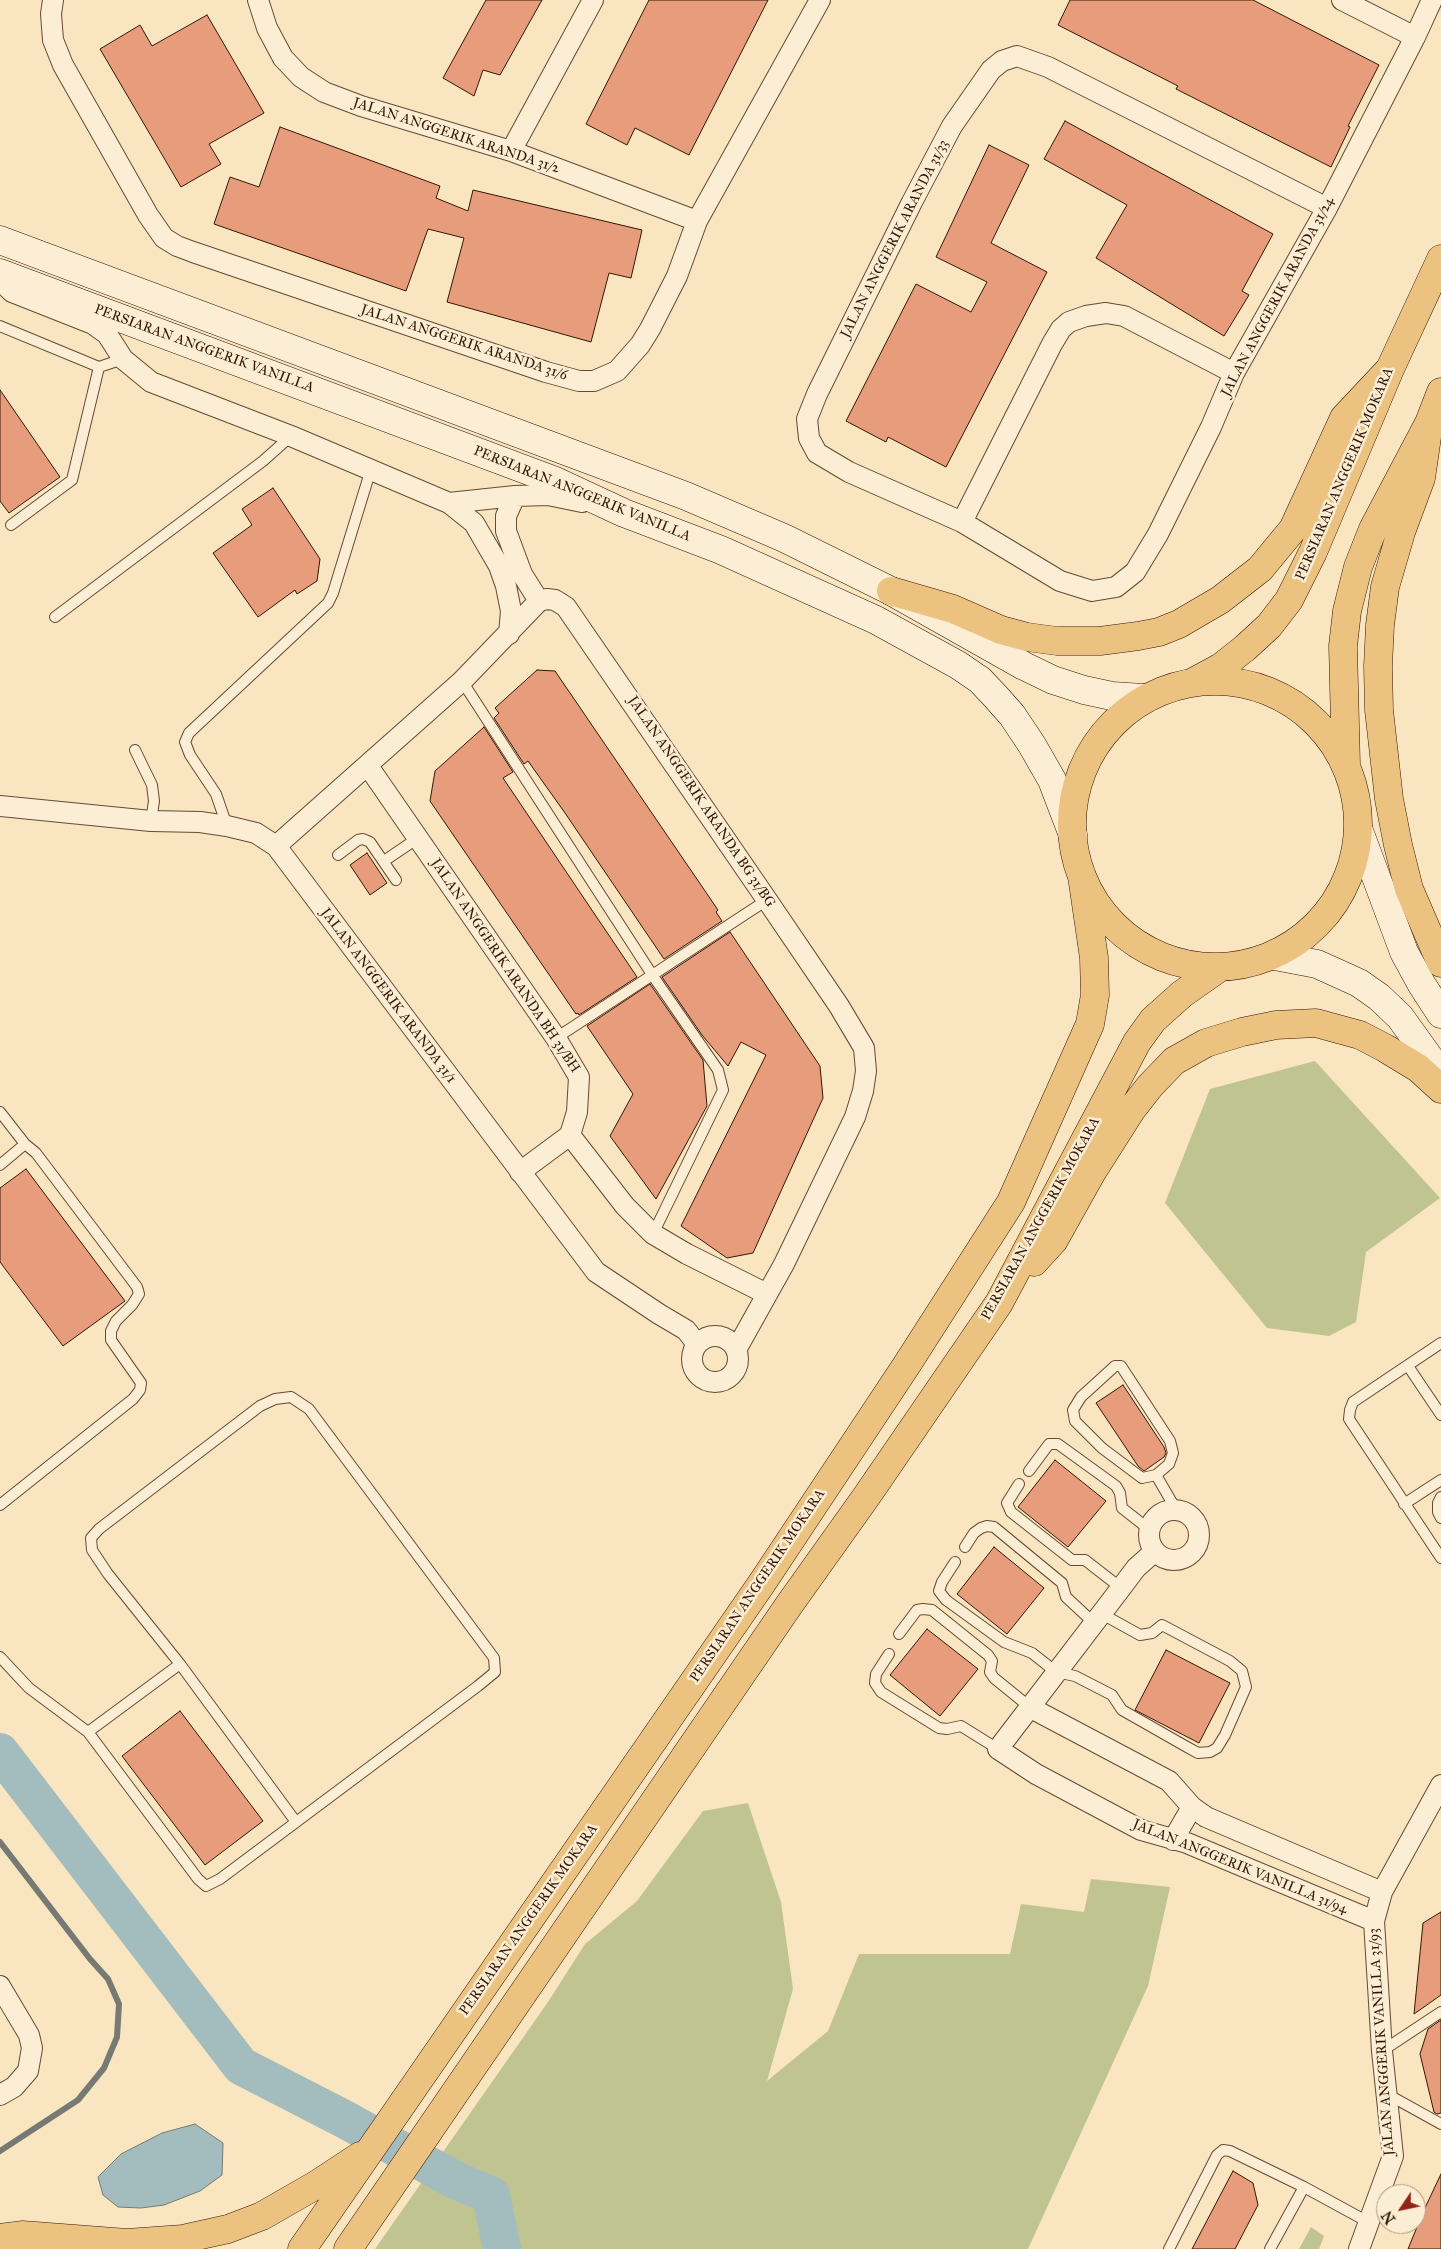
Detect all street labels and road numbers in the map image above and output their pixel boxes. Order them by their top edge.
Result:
street label: JALAN ANGGERIK ARANDA 31/2 [351,95,561,177]
street label: JALAN ANGGERIK ARANDA 31/33 [837,137,953,341]
street label: JALAN ANGGERIK ARANDA 31/24 [1218,194,1338,400]
street label: PERSIARAN ANGGERIK VANILLA [92,301,316,397]
street label: JALAN ANGGERIK ARANDA 31/6 [359,302,569,384]
street label: PERSIARAN ANGGERIK MOKARA [1292,365,1398,583]
street label: PERSIARAN ANGGERIK VANILLA [471,443,693,545]
street label: JALAN ANGGERIK ARANDA BG 31/BG [624,693,778,911]
street label: JALAN ANGGERIK ARANDA BH 31/BH [427,856,583,1076]
street label: JALAN ANGGERIK ARANDA 31/1 [317,905,459,1087]
street label: PERSIARAN ANGGERIK MOKARA [978,1115,1104,1323]
street label: PERSIARAN ANGGERIK MOKARA [687,1486,829,1686]
street label: JALAN ANGGERIK VANILLA 31/94 [1130,1816,1350,1918]
street label: PERSIARAN ANGGERIK MOKARA [456,1821,602,2019]
street label: JALAN ANGGERIK VANILLA 31/93 [1366,1928,1398,2156]

